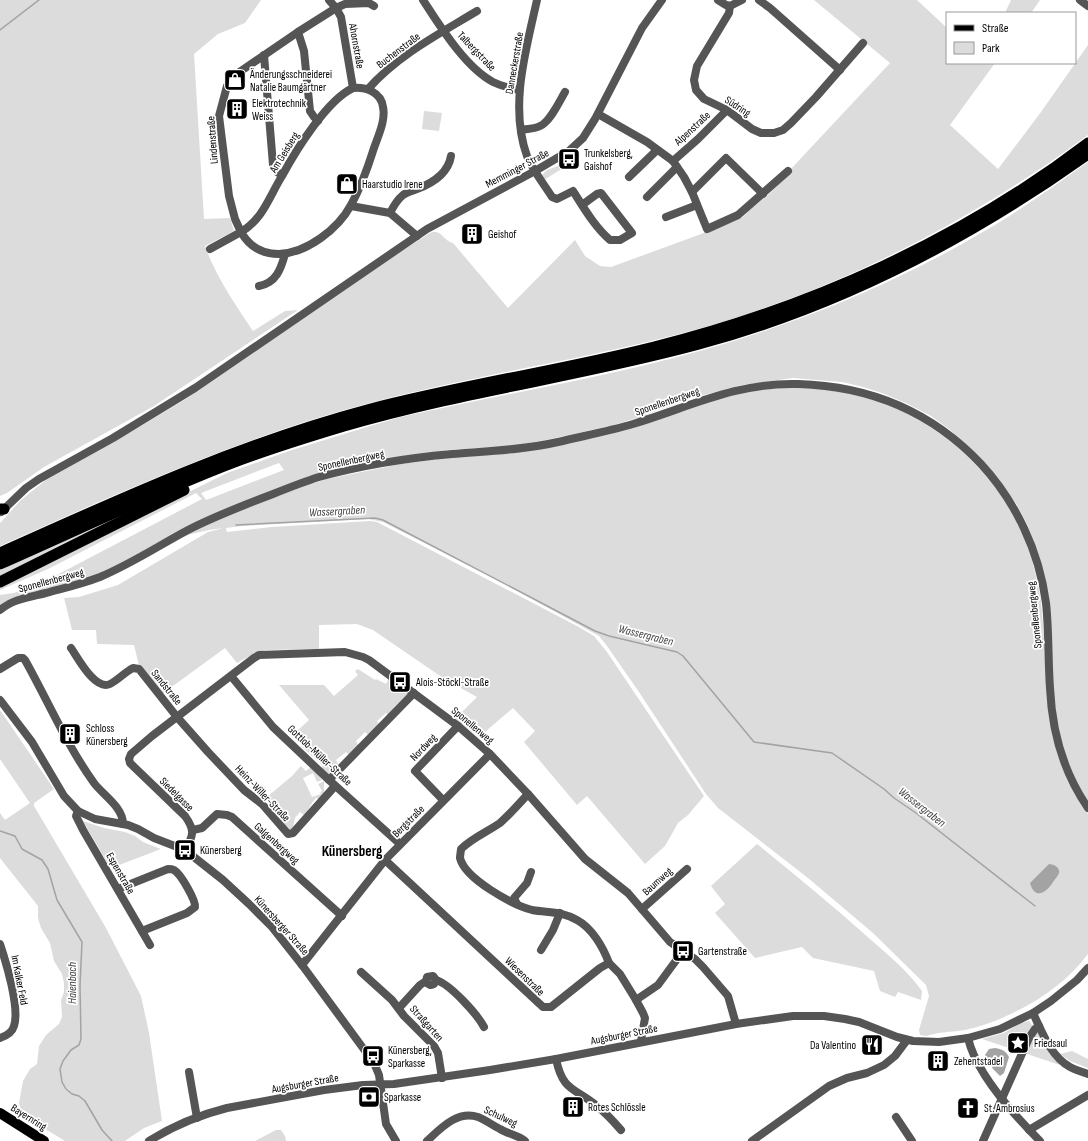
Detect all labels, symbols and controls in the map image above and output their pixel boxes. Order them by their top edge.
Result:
legend [946,12,1076,64]
text: Straße [982,21,1009,36]
street label: Ahornstraße [346,22,367,70]
street label: Talbergstraße [455,29,499,74]
street label: Buchenstraße [374,30,423,71]
street label: Danneckerstraße [503,31,526,95]
text: Park [982,41,1000,56]
shop icon: Änderungsschneiderei Natalie Baumgärtner [222,67,248,93]
place label: Änderungsschneiderei Natalie Baumgärtner [249,68,332,94]
street label: Südring [722,93,754,120]
building icon: Elektrotechnik Weiss [224,96,250,122]
place label: Elektrotechnik Weiss [252,97,307,123]
street label: Alpenstraße [671,109,713,149]
street label: Lindenstraße [204,116,221,164]
street label: Am Geisberg [266,129,302,176]
street label: Memminger Straße [483,146,551,191]
bus stop icon: Trunkelsberg, Gaishof [556,146,582,172]
place label: Trunkelsberg, Gaishof [584,147,633,173]
shop icon: Haarstudio Irene [334,171,360,197]
place label: Haarstudio Irene [362,178,423,191]
building icon: Geishof [459,221,485,247]
place label: Geishof [488,228,517,241]
street label: Sponellenbergweg [633,384,702,419]
street label: Sponellenbergweg [317,447,386,474]
water label: Wassergraben [309,503,365,520]
street label: Sponellenbergweg [17,565,86,595]
street label: Sponellenbergweg [1024,580,1044,649]
water label: Wassergraben [617,621,675,650]
street label: Sandstraße [148,667,185,708]
bus stop icon: Alois-Stöckl-Straße [387,669,413,695]
place label: Alois-Stöckl-Straße [415,676,489,689]
street label: Sponellenweg [449,704,497,747]
building icon: Schloss Künersberg [57,721,83,747]
place label: Schloss Künersberg [86,722,128,748]
street label: Gottlob-Müller-Straße [285,722,354,788]
street label: Nordweg [407,731,440,764]
street label: Heinz-Willer-Straße [232,762,293,824]
street label: Siedelgasse [157,775,196,814]
water label: Wassergraben [895,784,948,831]
street label: Bergstraße [390,803,427,840]
street label: Galgenbergweg [251,820,302,867]
bus stop icon: Künersberg [172,837,198,863]
district label: Künersberg [322,842,383,861]
place label: Künersberg [200,844,242,857]
street label: Espenstraße [104,850,138,896]
street label: Baumweg [640,864,675,898]
street label: Künersberger Straße [252,893,312,958]
bus stop icon: Gartenstraße [670,938,696,964]
place label: Gartenstraße [698,945,747,958]
street label: Im Kalker Feld [8,954,31,1007]
street label: Wiesenstraße [502,954,547,998]
water label: Haienbach [65,962,80,1004]
street label: Straßgarten [407,1003,446,1044]
street label: Augsburger Straße [589,1022,659,1048]
place icon: Friedsaul [1005,1030,1031,1056]
restaurant icon: Da Valentino [859,1032,885,1058]
place label: Friedsaul [1034,1037,1067,1050]
place label: Da Valentino [810,1039,856,1052]
bus stop icon: Künersberg, Sparkasse [360,1043,386,1069]
place label: Künersberg, Sparkasse [388,1044,432,1070]
building icon: Zehentstadel [925,1048,951,1074]
place label: Zehentstadel [954,1055,1003,1068]
street label: Augsburger Straße [270,1071,340,1096]
bank icon: Sparkasse [356,1084,382,1110]
place label: Sparkasse [384,1091,421,1104]
building icon: Rotes Schlössle [560,1094,586,1120]
church icon: St. Ambrosius [955,1095,981,1121]
street label: Bayernring [8,1101,50,1134]
place label: Rotes Schlössle [588,1101,646,1114]
place label: St. Ambrosius [984,1102,1035,1115]
street label: Schulweg [482,1103,520,1130]

